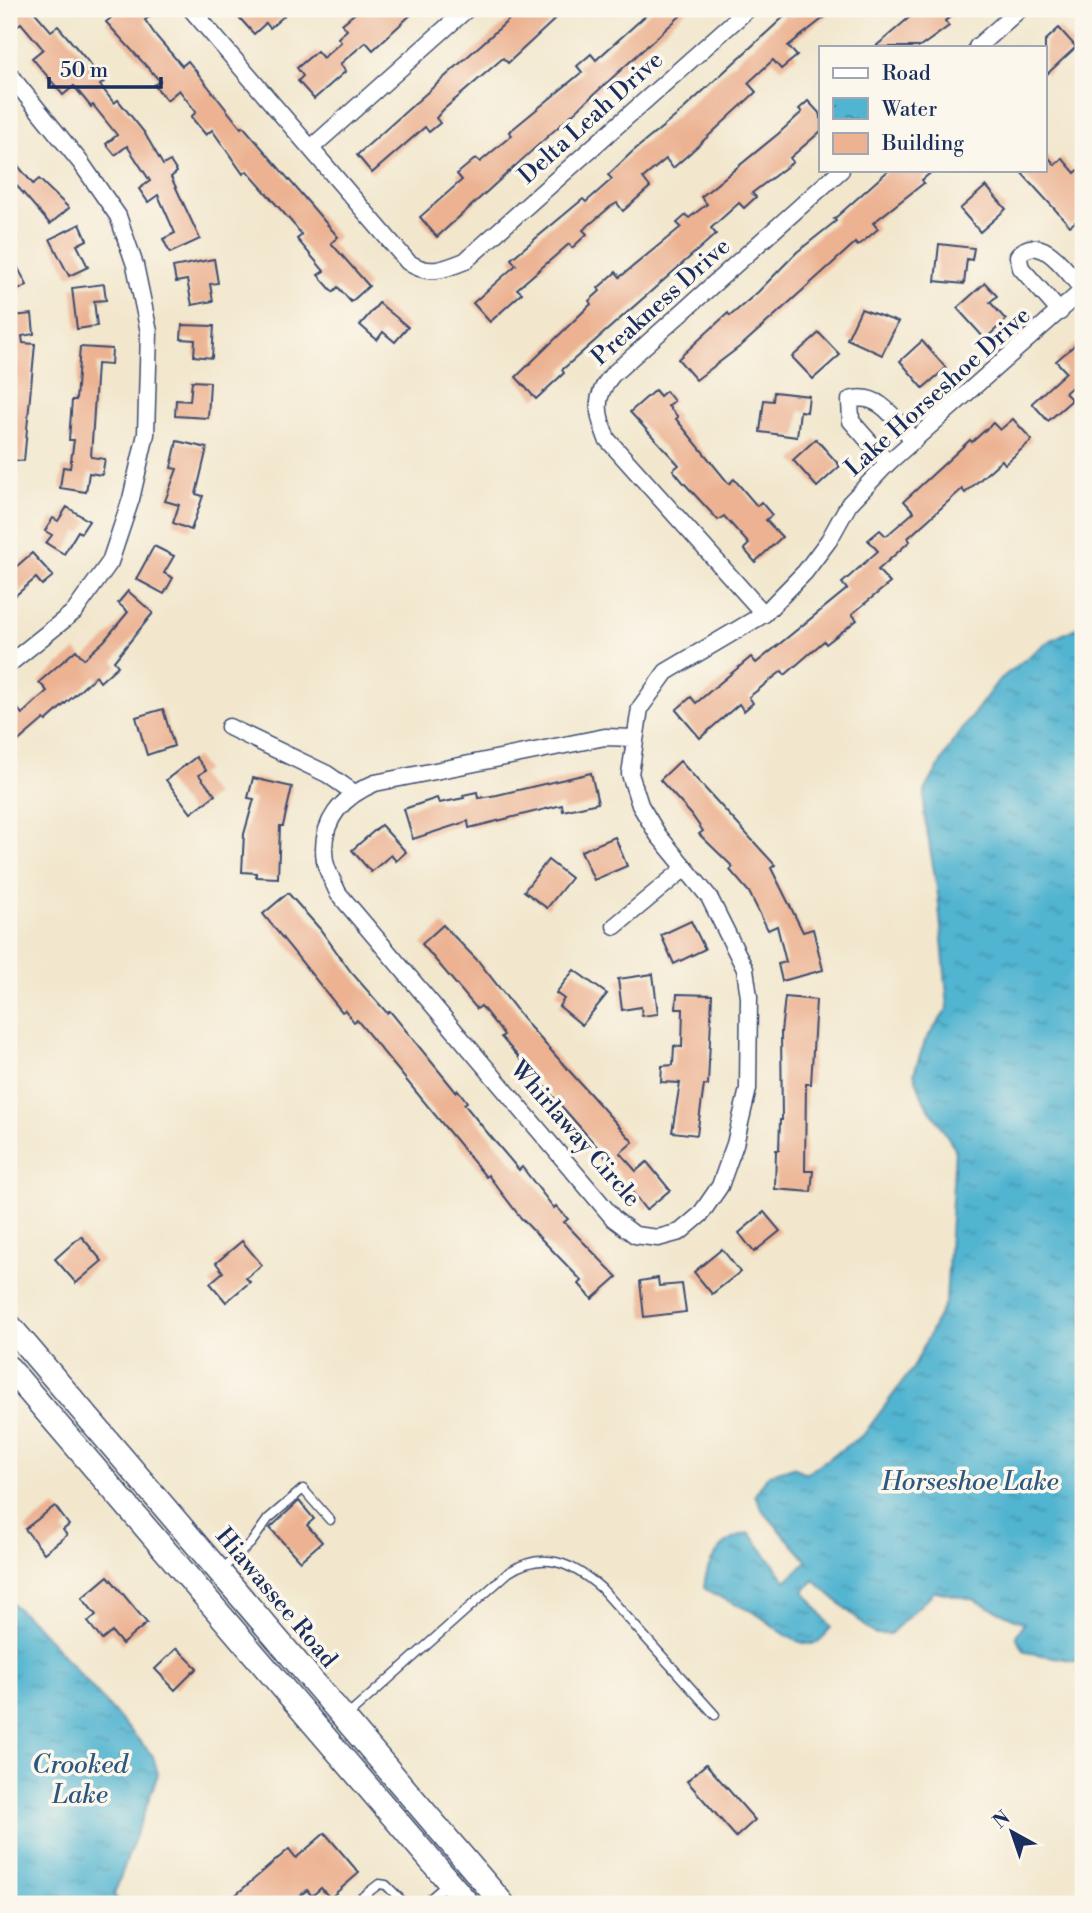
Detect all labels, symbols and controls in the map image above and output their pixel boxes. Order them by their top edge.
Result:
street label: Delta Leah Drive [512,45,670,191]
scale bar [49,46,161,90]
legend [819,46,1046,172]
text: 50 m [60,58,108,84]
text: Road [882,61,931,87]
text: Water [881,97,937,123]
text: Building [881,131,964,157]
street label: Preakness Drive [585,232,737,372]
street label: Lake Horseshoe Drive [839,301,1037,483]
street label: Whirlaway Circle [503,1054,647,1213]
water label: Horseshoe Lake [880,1466,1059,1498]
street label: Hiawassee Road [209,1522,344,1675]
water label: Crooked Lake [32,1749,129,1811]
north arrow [976,1798,1046,1868]
text: N [988,1806,1015,1834]

